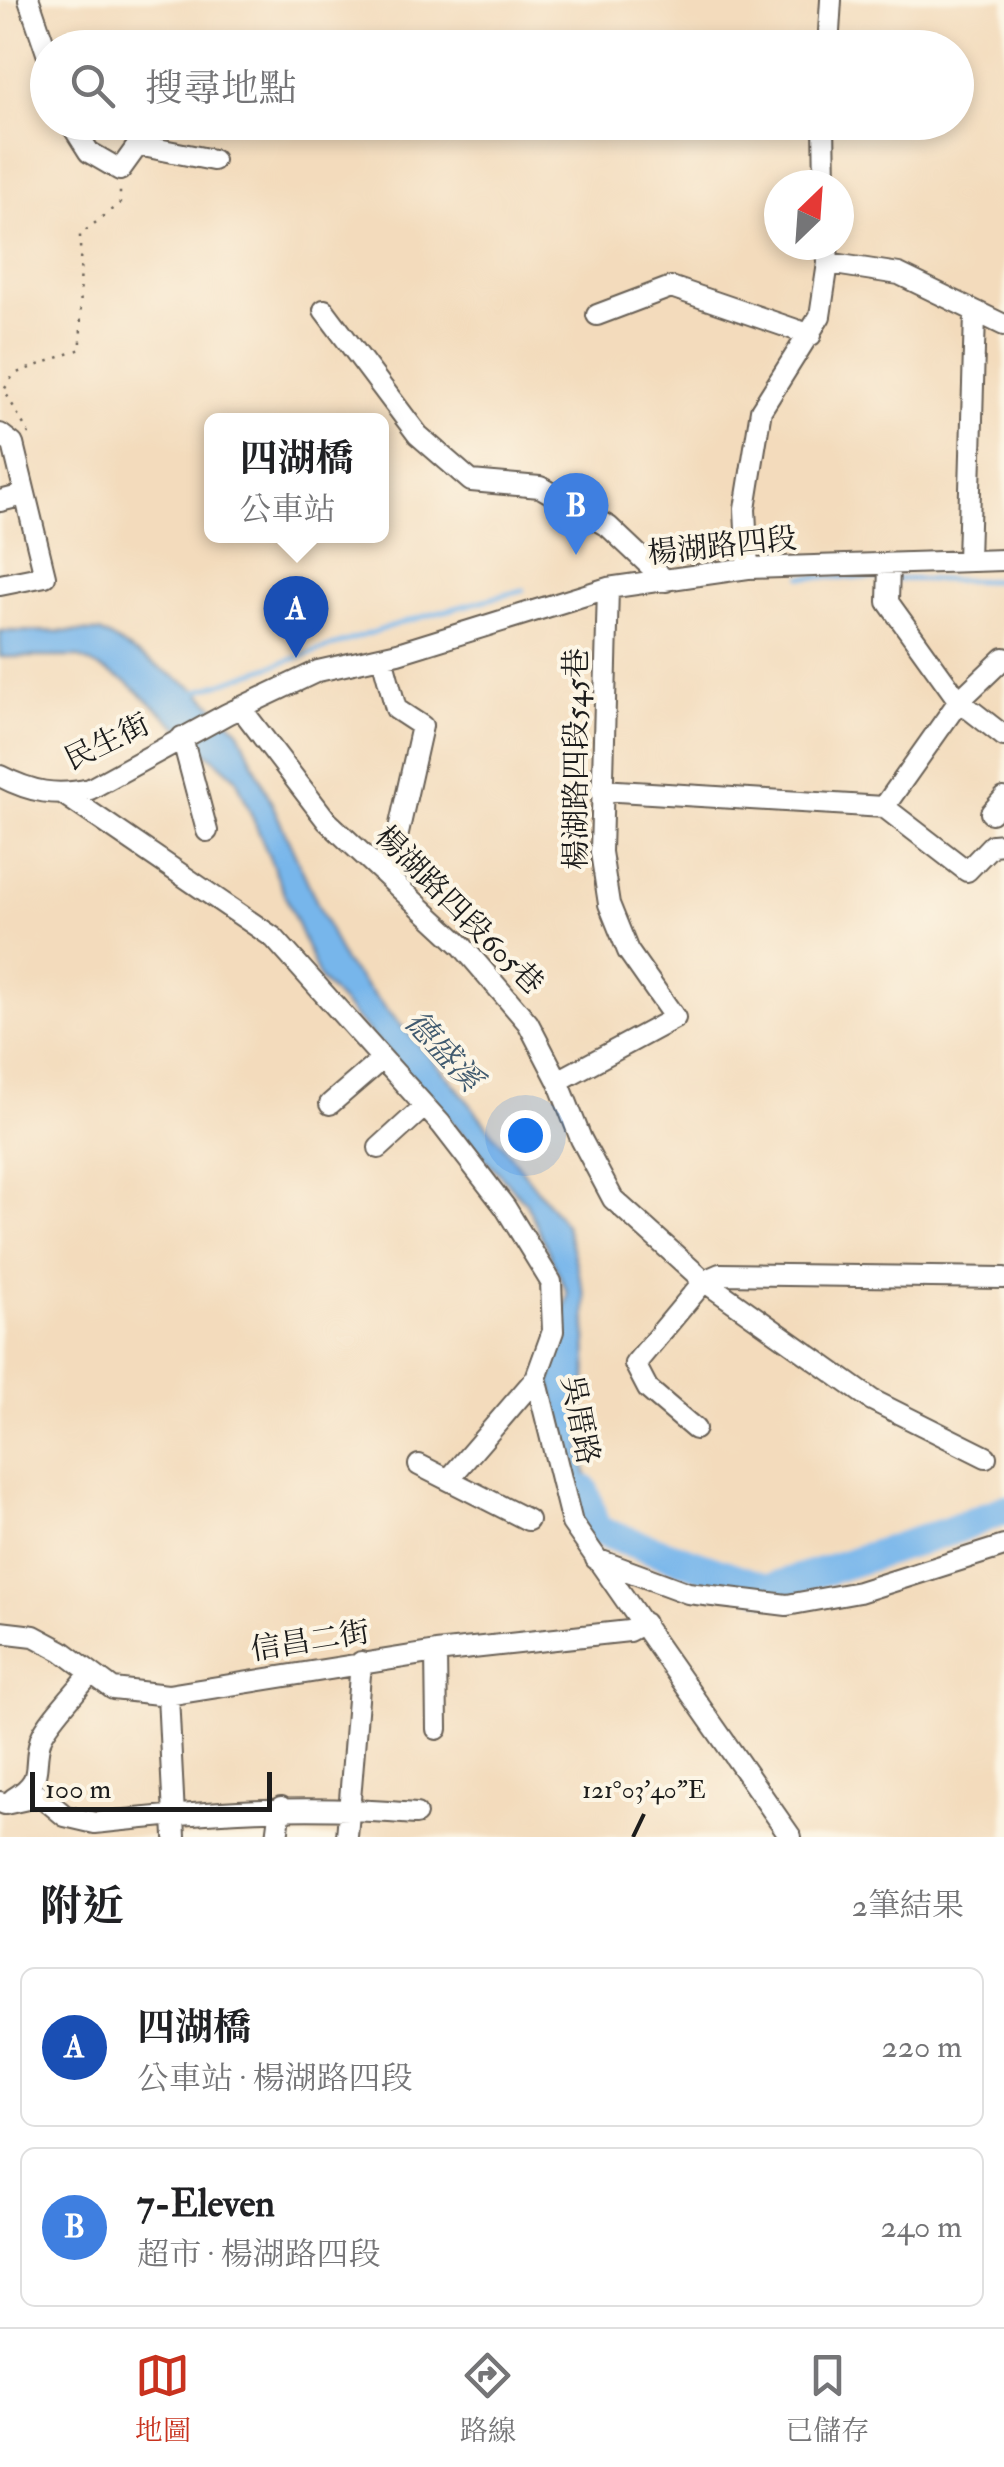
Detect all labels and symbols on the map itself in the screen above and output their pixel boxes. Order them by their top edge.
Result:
north arrow [764,170,854,260]
pin: B [544,472,608,555]
street label: 楊湖路四段 [645,520,799,572]
pin: A [264,576,328,658]
street label: 楊湖路四段545巷 [558,648,595,870]
street label: 民生街 [58,706,156,778]
street label: 楊湖路四段605巷 [367,818,551,1002]
water label: 德盛溪 [396,1002,492,1102]
your location [500,1110,551,1161]
street label: 吳厝路 [553,1372,607,1468]
street label: 信昌二街 [248,1613,372,1669]
scale bar [30,1767,272,1812]
text: 121°03'40"E [582,1775,706,1806]

